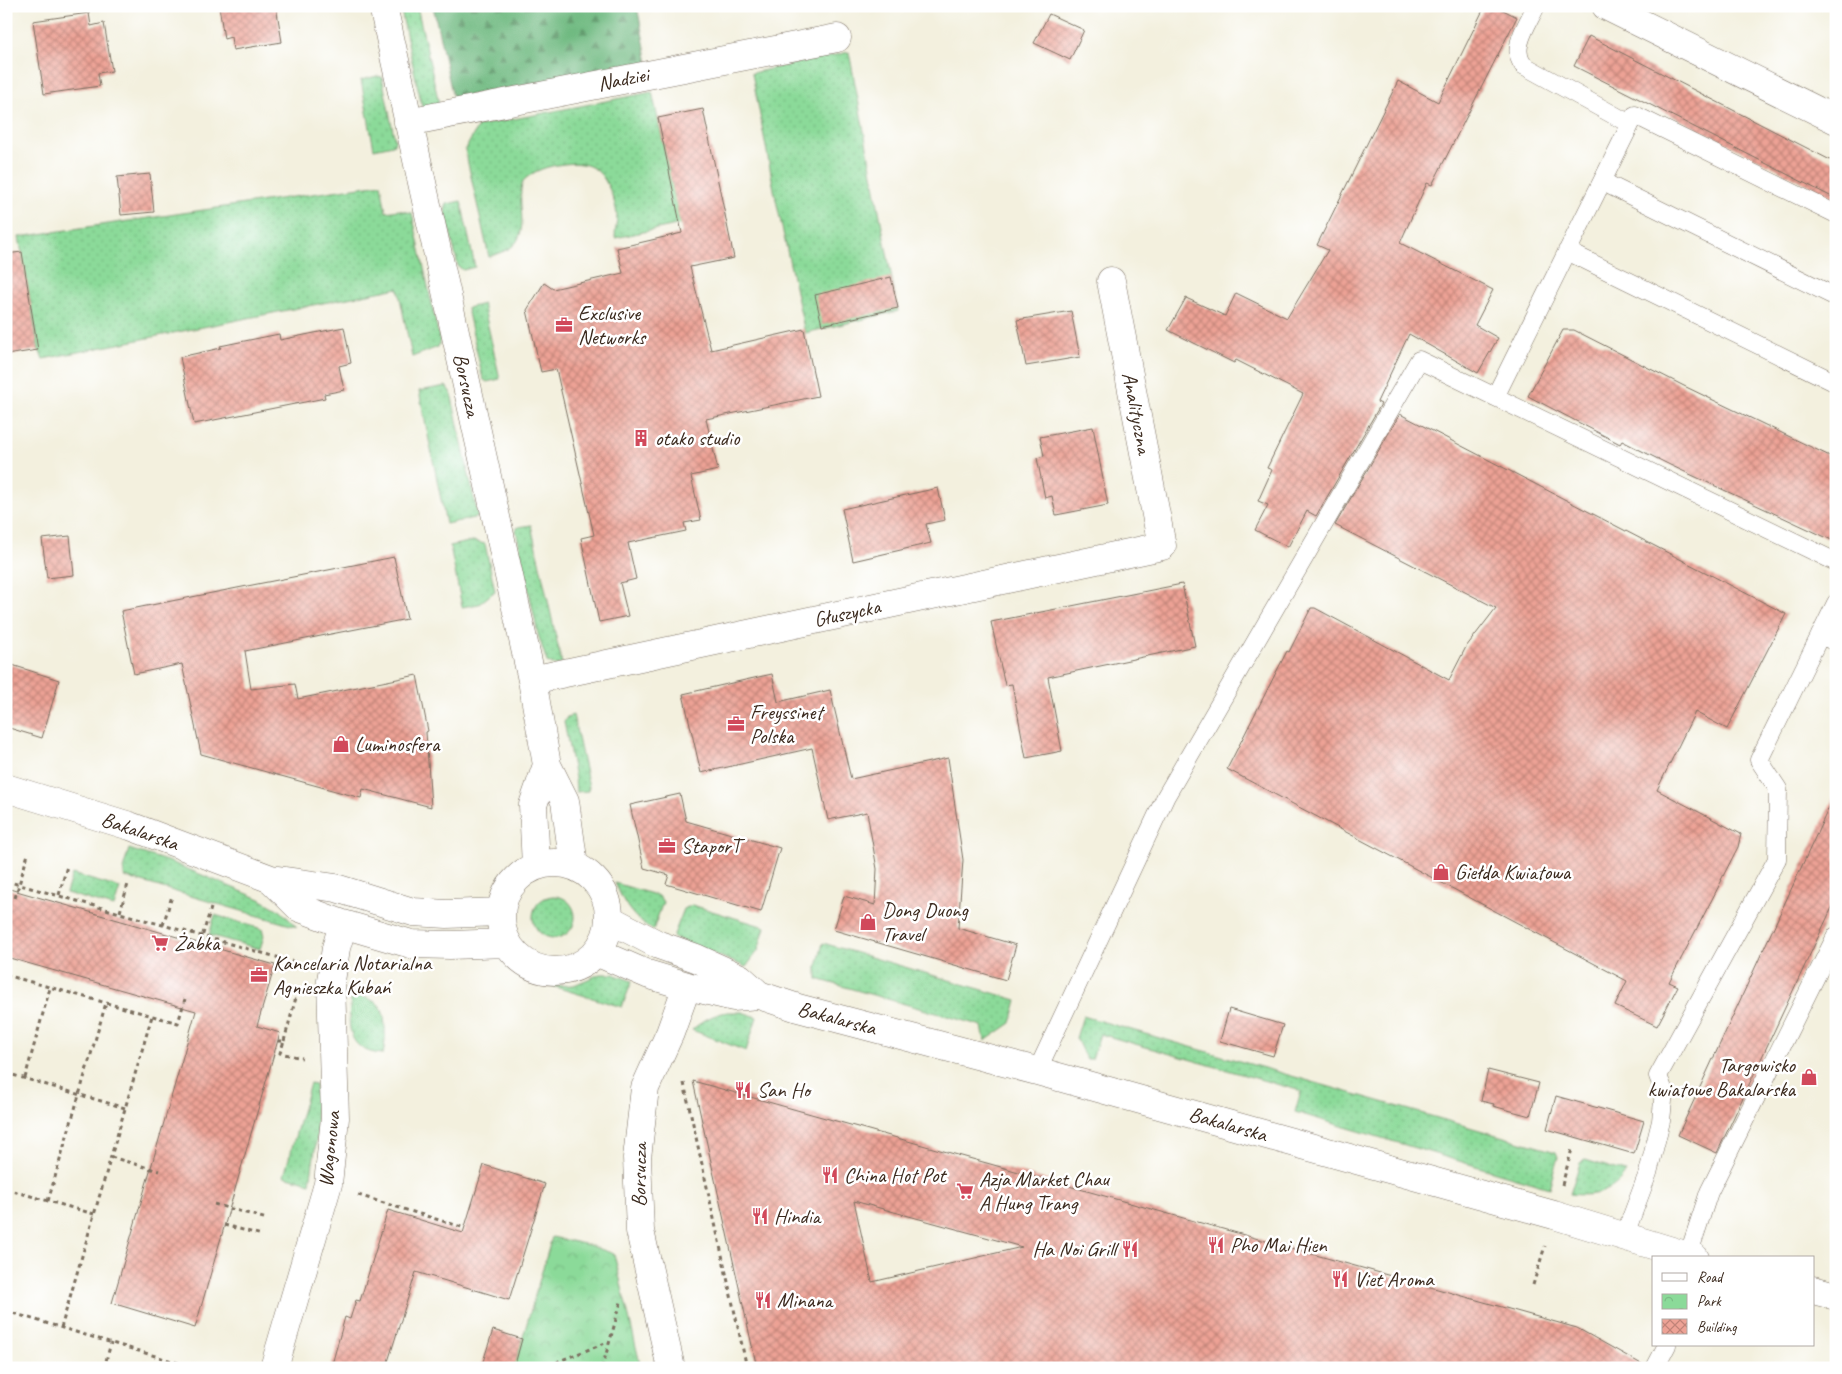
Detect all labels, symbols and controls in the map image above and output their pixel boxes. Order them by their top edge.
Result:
street label: Nadziei [595,61,654,97]
place label: Exclusive Networks [578,300,647,350]
office icon: Exclusive Networks [554,315,574,335]
street label: Borsucza [448,351,487,421]
street label: Analityczna [1116,370,1158,458]
place label: otako studio [655,425,741,451]
building icon: otako studio [631,428,651,448]
street label: Głuszycka [811,593,884,633]
place label: Freyssinet Polska [750,699,825,749]
office icon: Freyssinet Polska [726,714,746,734]
place label: Luminosfera [355,731,441,757]
shop icon: Luminosfera [331,734,351,754]
street label: Bakalarska [98,806,184,857]
place label: StaporT [681,833,746,859]
office icon: StaporT [657,836,677,856]
place label: Giełda Kwiatowa [1455,859,1572,885]
shop icon: Giełda Kwiatowa [1431,862,1451,882]
place label: Dong Duong Travel [882,897,970,947]
shop icon: Dong Duong Travel [858,912,878,932]
place label: Żabka [174,930,221,956]
supermarket icon: Żabka [150,933,170,953]
place label: Kancelaria Notarialna Agnieszka Kubań [273,950,433,1000]
office icon: Kancelaria Notarialna Agnieszka Kubań [249,965,269,985]
street label: Bakalarska [795,995,881,1041]
place label: Targowisko kwiatowe Bakalarska [1648,1052,1797,1102]
shop icon: Targowisko kwiatowe Bakalarska [1799,1067,1819,1087]
place label: San Ho [757,1077,813,1103]
restaurant icon: San Ho [733,1080,753,1100]
street label: Bakalarska [1186,1100,1272,1148]
street label: Wagonowa [312,1108,346,1188]
street label: Borsucza [625,1140,653,1207]
place label: China Hot Pot [844,1162,948,1188]
restaurant icon: China Hot Pot [820,1165,840,1185]
place label: Azja Market Chau A Hung Trang [979,1166,1110,1216]
supermarket icon: Azja Market Chau A Hung Trang [955,1181,975,1201]
place label: Hindia [774,1203,823,1229]
restaurant icon: Hindia [750,1206,770,1226]
place label: Pho Mai Hien [1230,1232,1327,1258]
restaurant icon: Pho Mai Hien [1206,1235,1226,1255]
place label: Ha Noi Grill [1032,1236,1119,1262]
restaurant icon: Ha Noi Grill [1120,1239,1140,1259]
legend [1652,1256,1814,1346]
place label: Viet Aroma [1354,1266,1435,1292]
text: Road [1697,1268,1724,1287]
restaurant icon: Viet Aroma [1330,1269,1350,1289]
place label: Minana [777,1287,835,1313]
restaurant icon: Minana [753,1290,773,1310]
text: Park [1697,1292,1722,1311]
text: Building [1697,1318,1737,1337]

